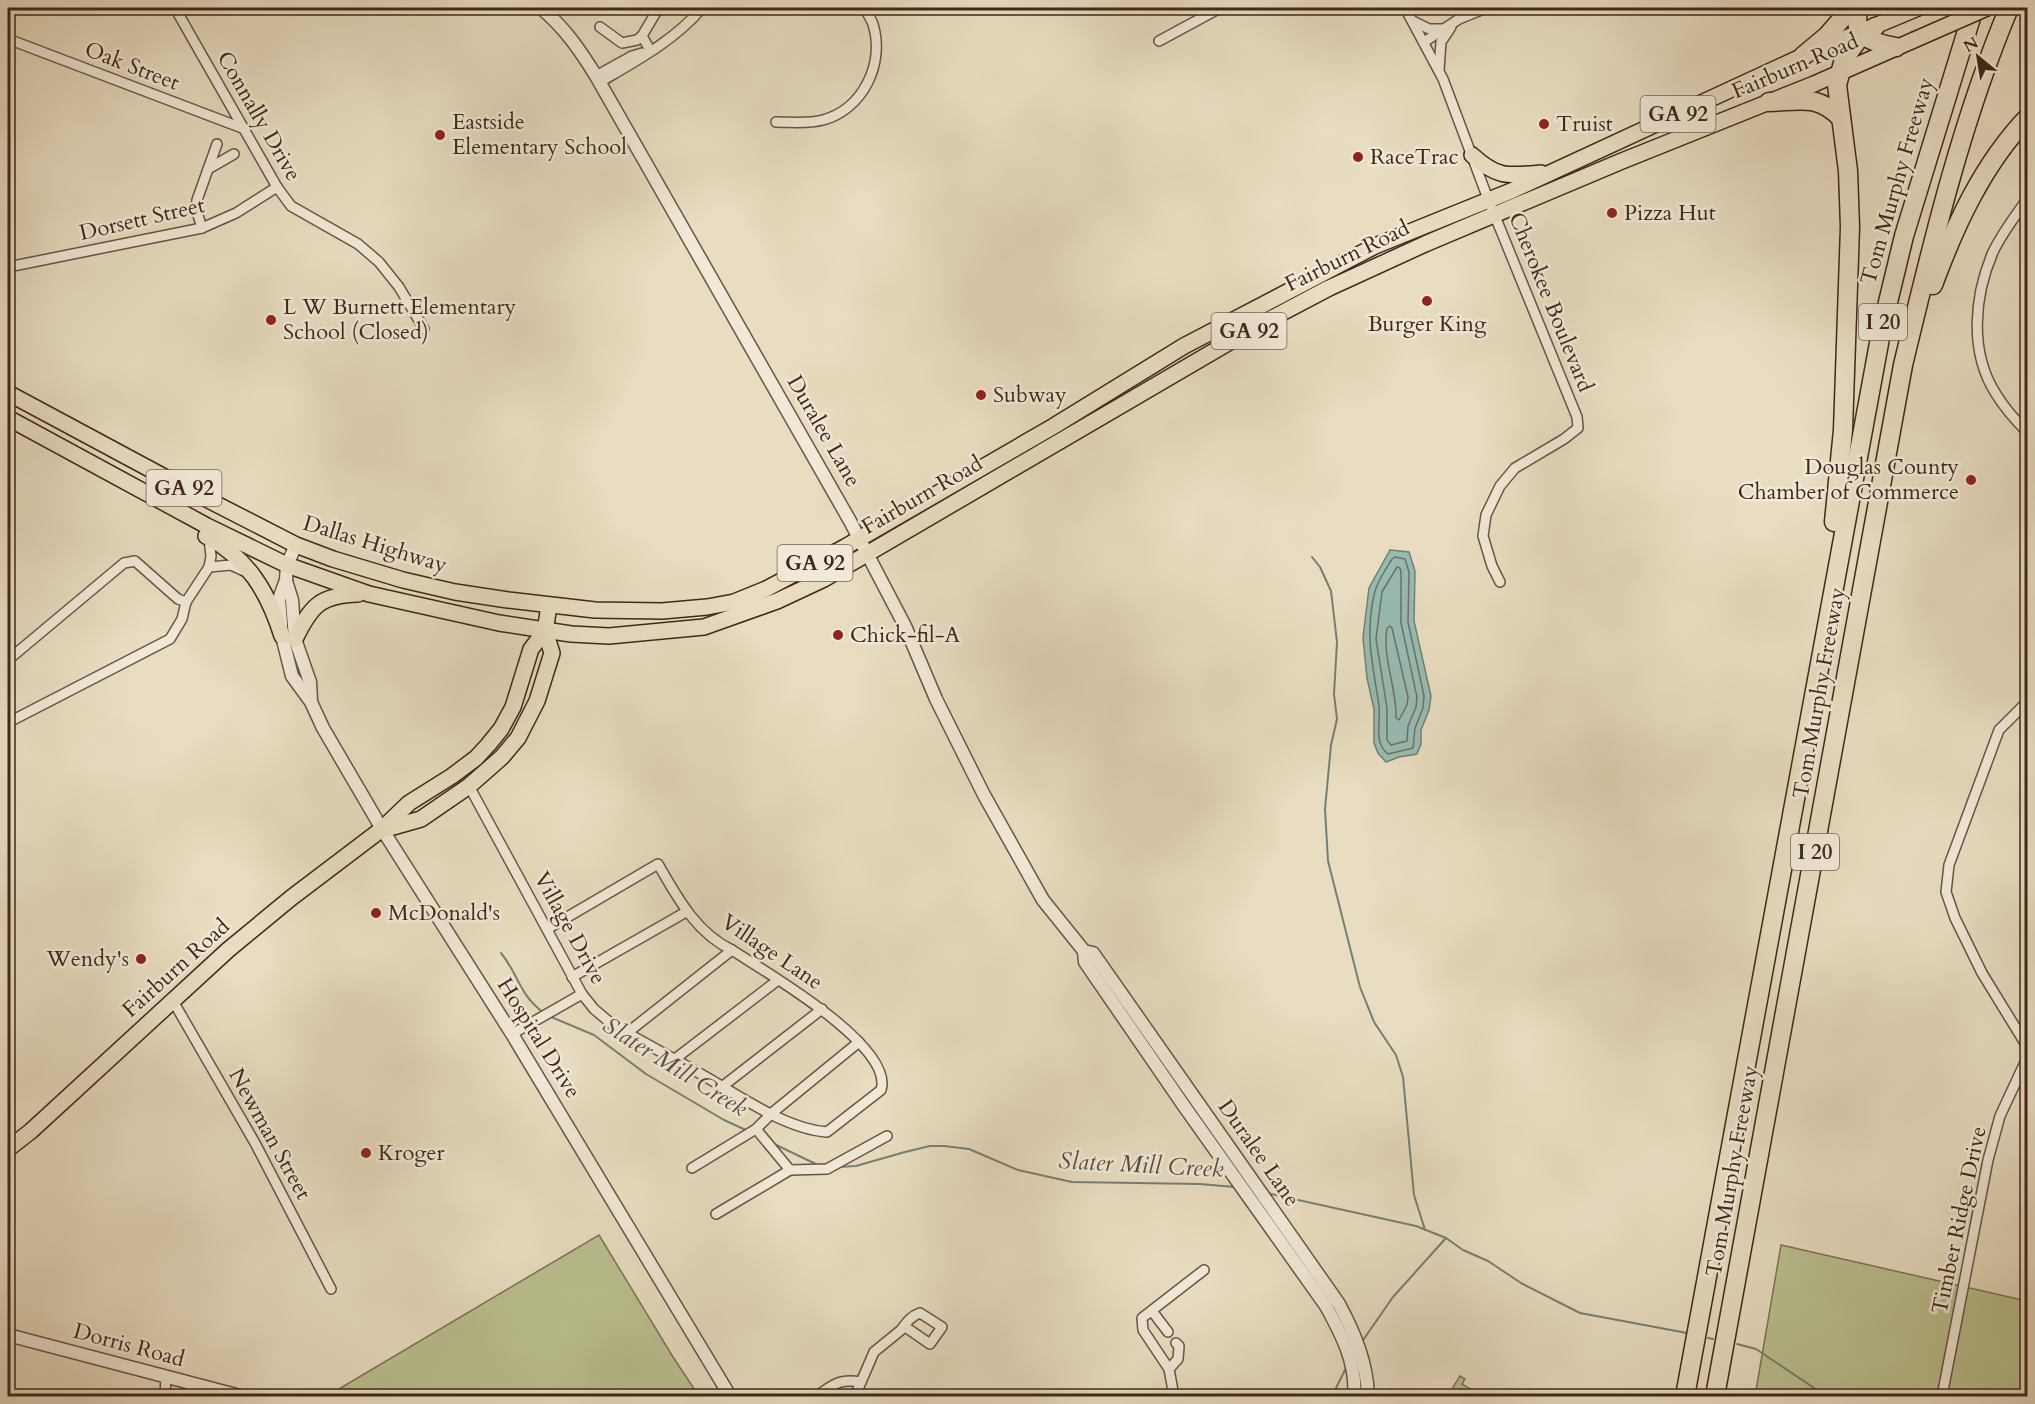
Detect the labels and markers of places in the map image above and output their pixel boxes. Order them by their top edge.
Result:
place label: Eastside Elementary School [452,107,627,162]
place label: Truist [1556,109,1613,139]
marker: Truist [1537,117,1551,131]
marker: Eastside Elementary School [433,128,447,142]
place label: RaceTrac [1370,142,1458,172]
marker: RaceTrac [1351,150,1365,164]
place label: Pizza Hut [1624,198,1716,228]
marker: Pizza Hut [1605,206,1619,220]
place label: L W Burnett Elementary School (Closed) [283,292,517,347]
marker: Burger King [1420,294,1434,308]
place label: Burger King [1368,309,1487,339]
marker: L W Burnett Elementary School (Closed) [264,313,278,327]
place label: Subway [993,380,1067,410]
marker: Subway [974,388,988,402]
place label: Douglas County Chamber of Commerce [1738,452,1959,507]
marker: Douglas County Chamber of Commerce [1964,473,1978,487]
place label: Chick-fil-A [850,620,960,650]
marker: Chick-fil-A [831,628,845,642]
place label: McDonald's [388,898,500,928]
marker: McDonald's [369,906,383,920]
place label: Wendy's [46,944,129,974]
marker: Wendy's [134,952,148,966]
place label: Kroger [378,1138,446,1168]
marker: Kroger [359,1146,373,1160]

